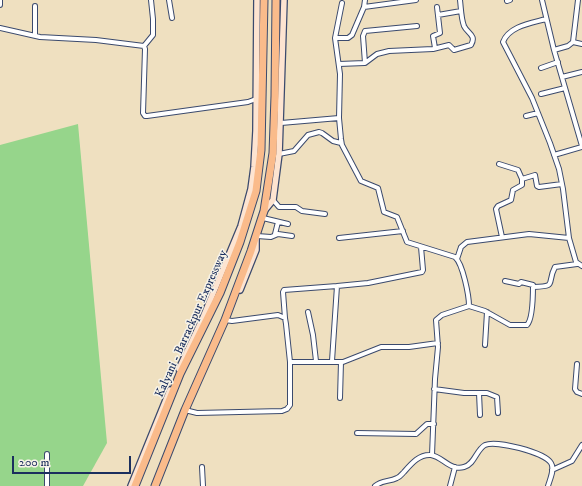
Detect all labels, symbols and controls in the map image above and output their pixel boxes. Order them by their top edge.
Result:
street label: Kalyani - Barrackpur Expressway [153,248,231,400]
scale bar [14,448,133,474]
text: 200 m [19,455,49,470]

